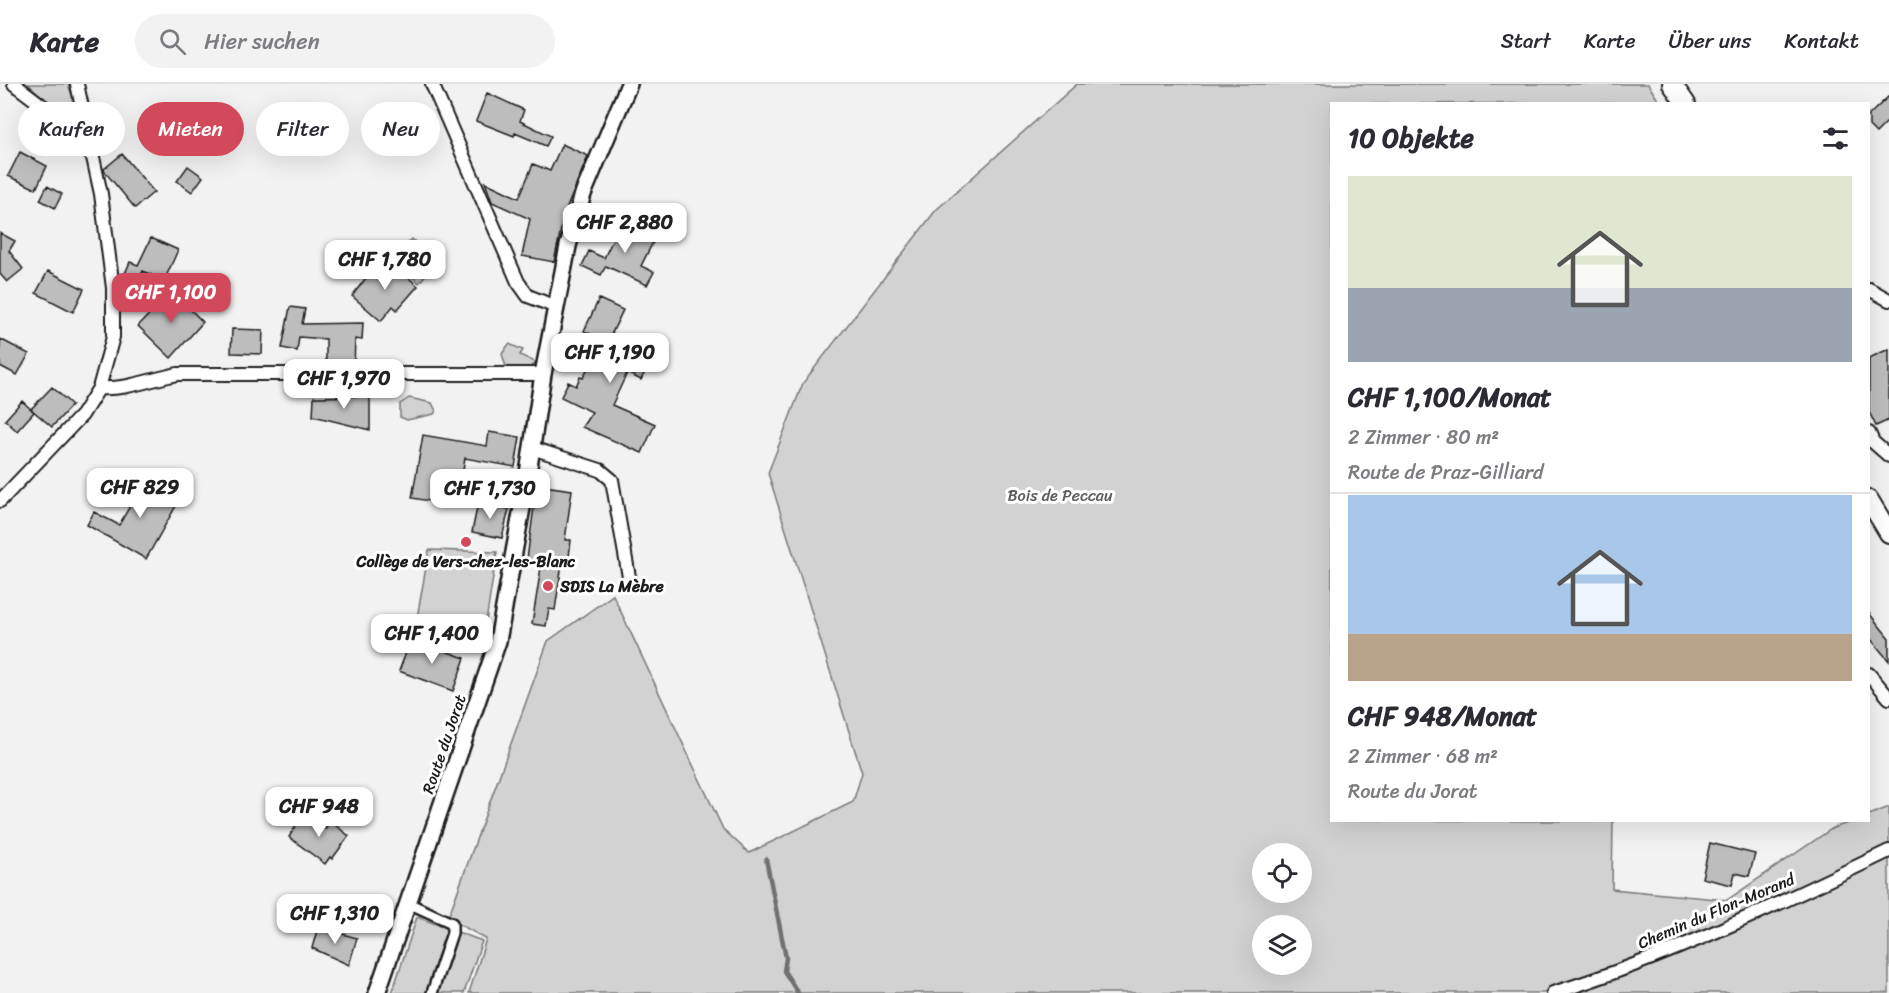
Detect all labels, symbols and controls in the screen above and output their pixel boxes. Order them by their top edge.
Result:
search box [135,14,555,68]
text: Karte [30,17,99,66]
text: Hier suchen [204,22,319,61]
text: Start [1501,22,1551,60]
text: Karte [1584,22,1636,60]
text: Über uns [1669,22,1751,60]
text: Kontakt [1784,22,1859,60]
icon: search [156,25,189,58]
chip: Kaufen [18,102,125,156]
chip: Mieten [137,102,244,156]
chip: Filter [256,102,349,156]
chip: Neu [361,102,440,156]
text: 10 Objekte [1348,115,1474,161]
icon: filters [1819,122,1852,155]
pin: CHF 2,880 [556,203,694,254]
text: CHF 2,880 [577,205,673,240]
icon: home [1546,215,1654,323]
pin: CHF 1,780 [316,240,454,291]
text: CHF 1,780 [339,242,431,277]
pin: CHF 1,100 [102,273,240,324]
text: CHF 1,100 [126,275,216,310]
pin: CHF 1,190 [541,333,679,384]
text: CHF 1,190 [565,335,655,370]
pin: CHF 1,970 [275,359,413,410]
text: CHF 1,970 [297,361,391,396]
text: CHF 1,100/Monat [1348,374,1551,420]
text: 2 Zimmer · 80 m² [1348,420,1499,455]
text: Route de Praz-Gilliard [1348,455,1543,490]
pin: CHF 829 [85,468,195,519]
pin: CHF 1,730 [421,469,559,520]
text: CHF 829 [101,470,179,505]
text: CHF 1,730 [444,471,536,506]
park label: Bois de Peccau [1008,481,1113,510]
icon: home [1546,534,1654,642]
marker: Collège de Vers-chez-les-Blanc [459,535,473,549]
place label: Collège de Vers-chez-les-Blanc [355,547,576,576]
place label: SDIS La Mèbre [559,572,664,601]
marker: SDIS La Mèbre [541,579,555,593]
pin: CHF 1,400 [363,614,501,665]
text: CHF 1,400 [385,616,479,651]
street label: Route du Jorat [413,690,475,798]
text: CHF 948/Monat [1348,693,1537,739]
text: 2 Zimmer · 68 m² [1348,739,1498,774]
text: Route du Jorat [1348,774,1478,809]
pin: CHF 948 [264,787,374,838]
text: CHF 948 [279,789,359,824]
map controls [1252,843,1312,975]
button: locate [1252,843,1312,903]
street label: Chemin du Flon-Morand [1633,864,1801,957]
pin: CHF 1,310 [266,894,404,945]
text: CHF 1,310 [291,896,379,931]
button: layers [1252,915,1312,975]

